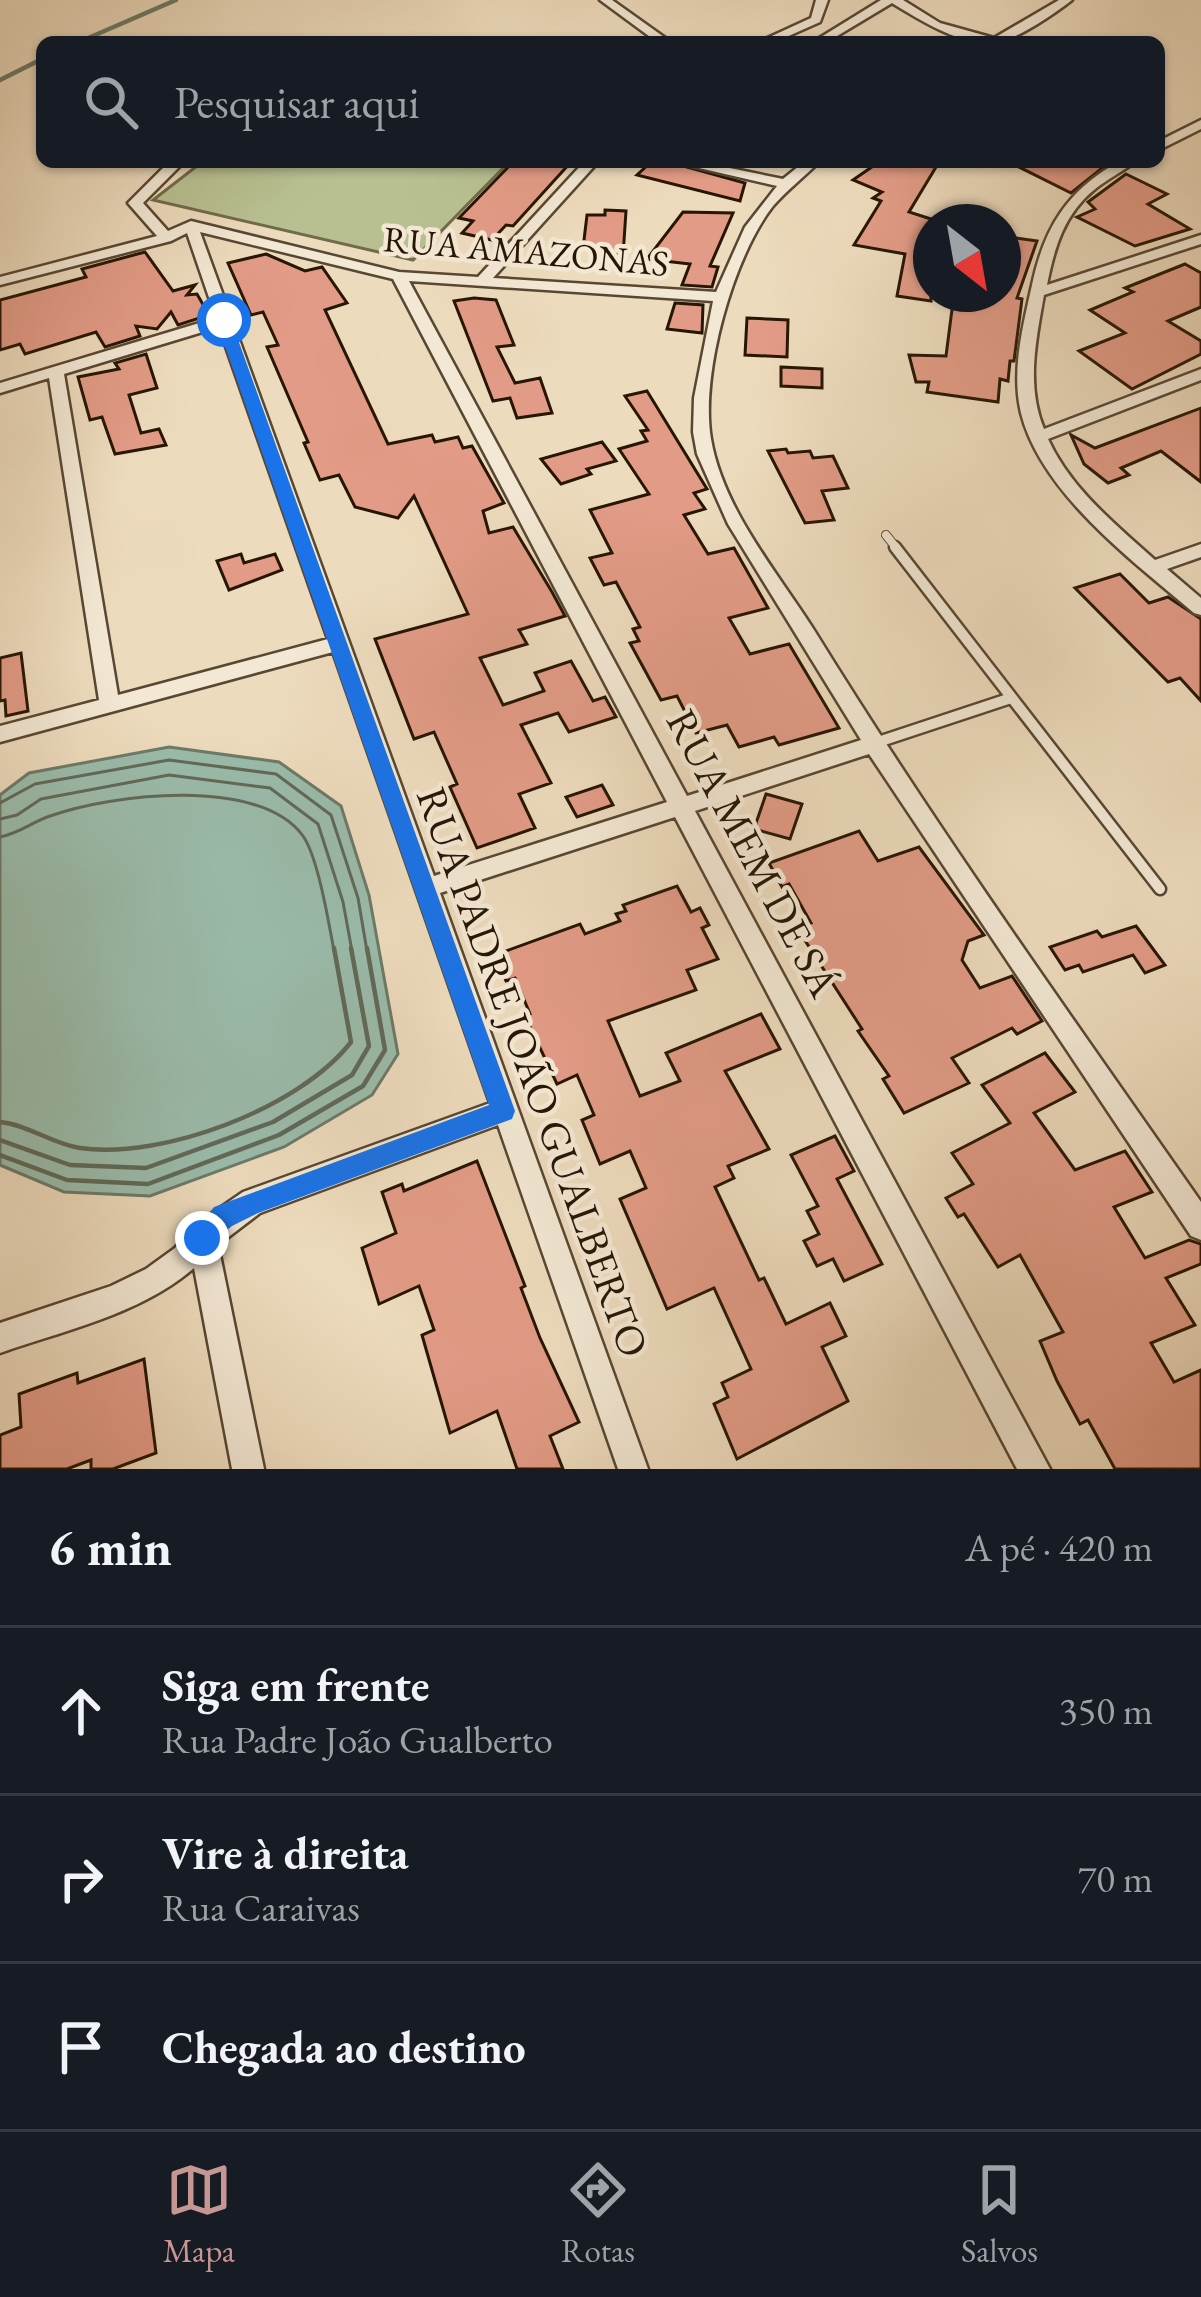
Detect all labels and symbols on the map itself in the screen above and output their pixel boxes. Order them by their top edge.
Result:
north arrow [913,204,1021,312]
street label: RUA AMAZONAS [382,215,670,287]
route start [197,293,251,347]
street label: RUA MEM DE SÁ [654,699,852,1007]
street label: RUA PADRE JOÃO GUALBERTO [404,779,662,1365]
route end [175,1211,229,1265]

